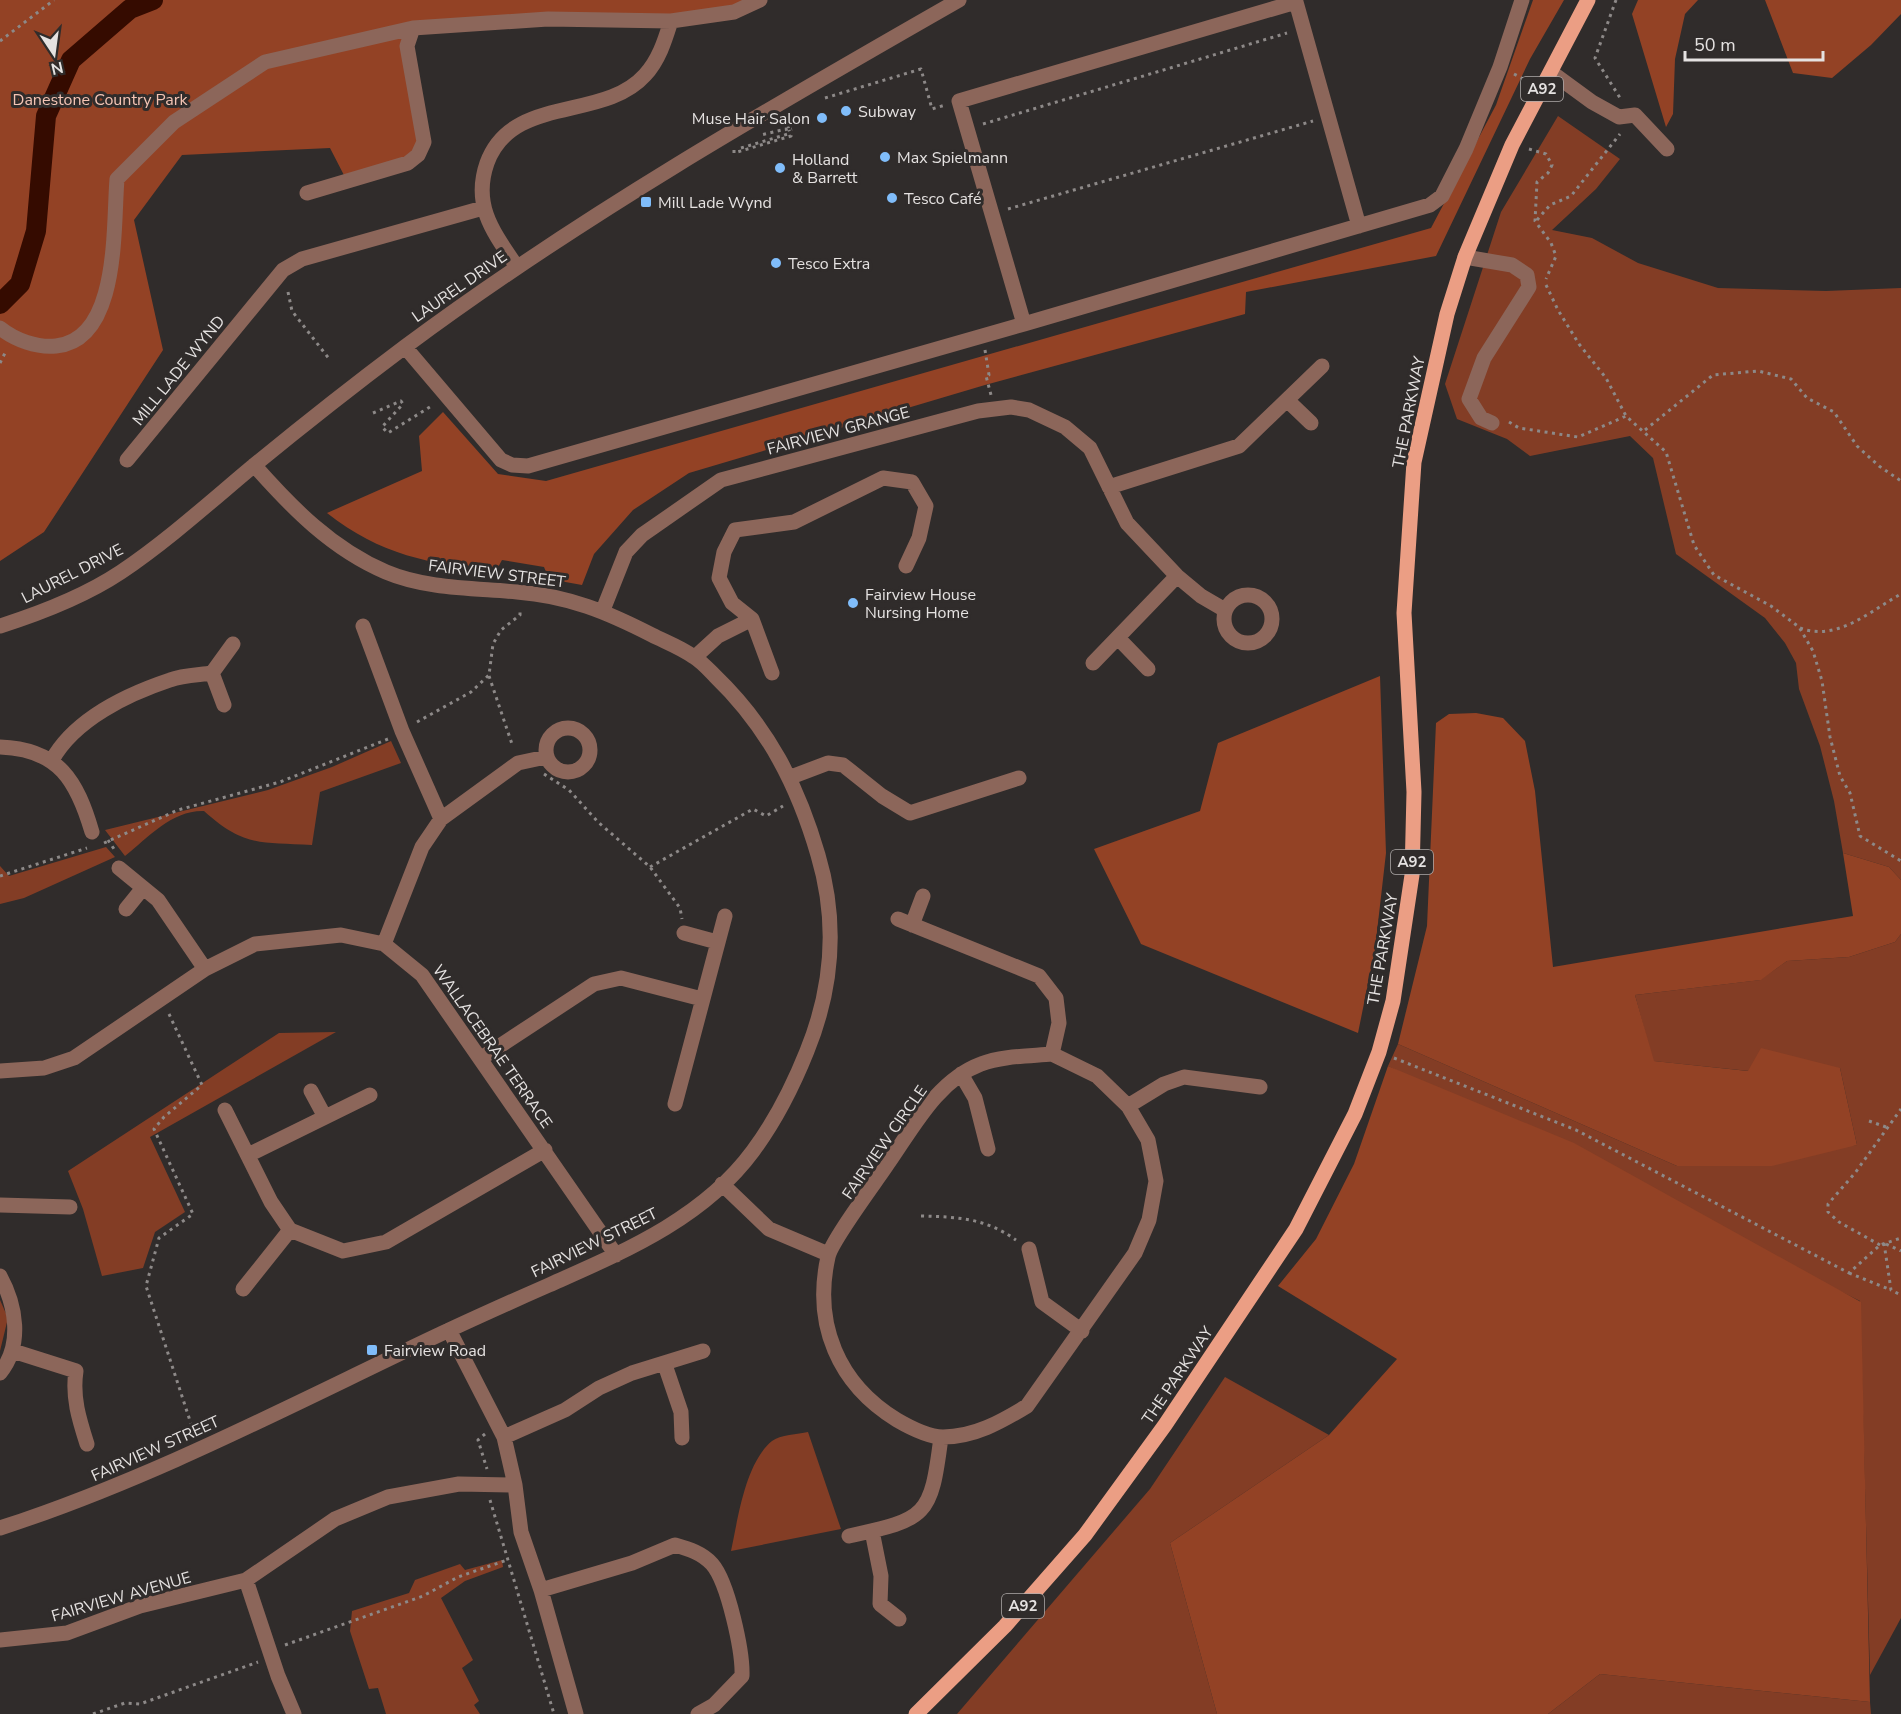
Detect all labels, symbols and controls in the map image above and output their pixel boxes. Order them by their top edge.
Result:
north arrow [24,24,84,84]
scale bar [1685,24,1823,62]
text: 50 m [1694,33,1736,57]
text: N [49,56,65,80]
road number: A92 [1521,77,1563,101]
park label: Danestone Country Park [13,89,188,111]
place label: Subway [858,101,917,123]
marker: Subway [839,104,853,118]
place label: Muse Hair Salon [692,108,810,130]
marker: Muse Hair Salon [815,111,829,125]
place label: Max Spielmann [897,147,1008,169]
place label: Holland & Barrett [792,149,858,189]
marker: Max Spielmann [878,150,892,164]
marker: Holland & Barrett [773,161,787,175]
place label: Tesco Café [904,188,981,210]
marker: Tesco Café [885,191,899,205]
place label: Mill Lade Wynd [658,192,772,214]
marker: Mill Lade Wynd [639,195,653,209]
street label: LAUREL DRIVE [408,246,512,328]
place label: Tesco Extra [788,253,870,275]
marker: Tesco Extra [769,256,783,270]
street label: MILL LADE WYND [127,311,230,430]
street label: THE PARKWAY [1387,354,1431,470]
street label: FAIRVIEW GRANGE [765,401,912,461]
street label: LAUREL DRIVE [18,539,127,609]
street label: FAIRVIEW STREET [427,555,567,593]
place label: Fairview House Nursing Home [865,584,976,624]
marker: Fairview House Nursing Home [846,596,860,610]
road number: A92 [1391,850,1433,874]
street label: THE PARKWAY [1362,891,1404,1007]
street label: WALLACEBRAE TERRACE [427,960,557,1133]
street label: FAIRVIEW CIRCLE [837,1081,932,1204]
street label: FAIRVIEW STREET [528,1203,662,1283]
street label: THE PARKWAY [1137,1322,1219,1429]
place label: Fairview Road [384,1340,486,1362]
marker: Fairview Road [365,1343,379,1357]
street label: FAIRVIEW STREET [88,1411,223,1487]
street label: FAIRVIEW AVENUE [49,1567,194,1627]
road number: A92 [1002,1594,1044,1618]

